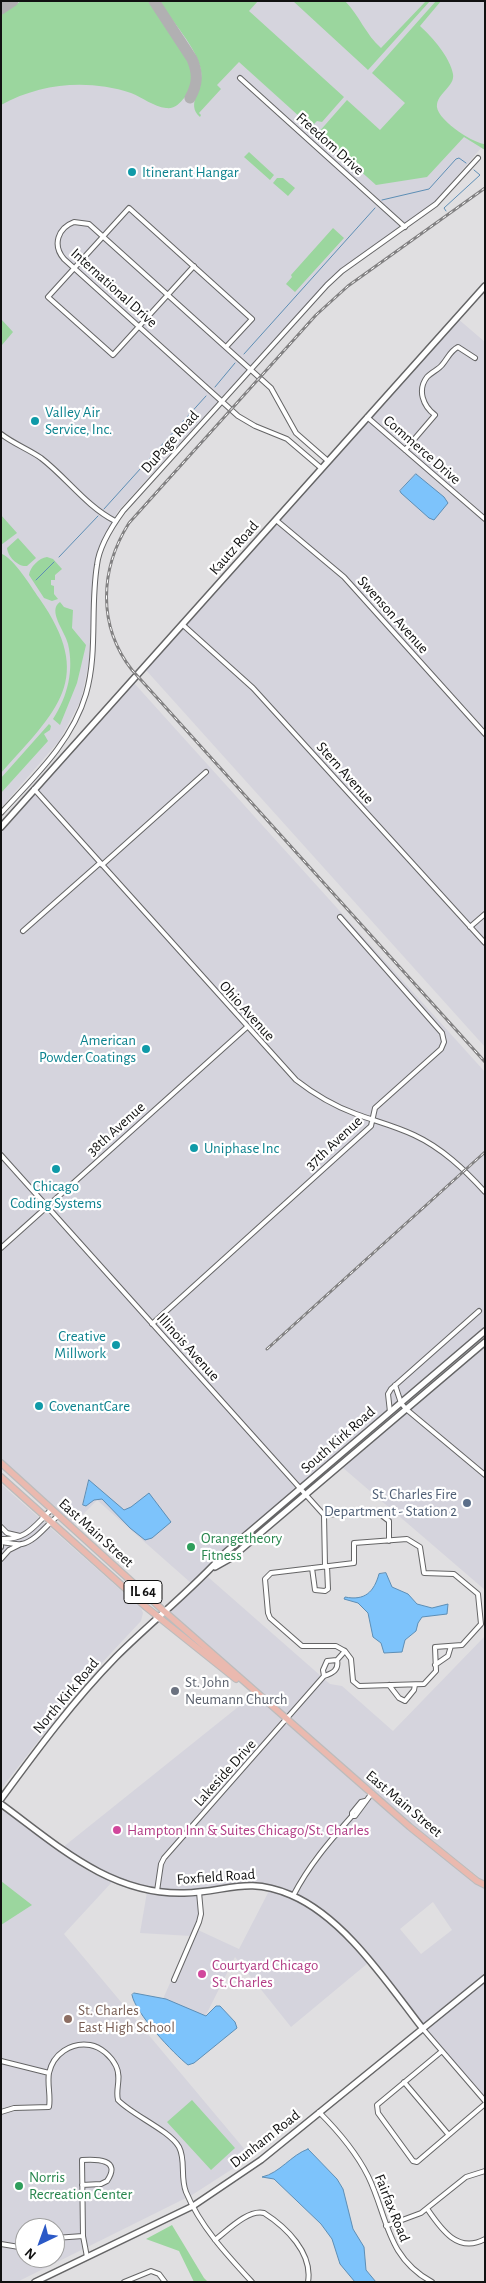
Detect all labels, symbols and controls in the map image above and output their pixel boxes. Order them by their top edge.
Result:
street label: Freedom Drive [292,109,368,179]
place label: Itinerant Hangar [142,163,239,181]
marker: Itinerant Hangar [126,166,138,178]
street label: International Drive [67,244,161,332]
place label: Valley Air Service, Inc. [45,403,112,438]
street label: DuPage Road [137,407,203,477]
street label: Commerce Drive [380,411,464,489]
marker: Valley Air Service, Inc. [29,415,41,427]
street label: Kautz Road [206,517,262,579]
street label: Swenson Avenue [354,573,432,657]
street label: Stern Avenue [312,738,378,808]
street label: Ohio Avenue [215,977,279,1045]
place label: American Powder Coatings [39,1031,136,1066]
marker: American Powder Coatings [140,1043,152,1055]
street label: 38th Avenue [83,1098,149,1160]
street label: 37th Avenue [302,1112,366,1174]
place label: Uniphase Inc [204,1139,279,1157]
marker: Uniphase Inc [188,1142,200,1154]
marker: Chicago Coding Systems [50,1163,62,1175]
place label: Chicago Coding Systems [10,1177,102,1212]
street label: Illinois Avenue [153,1309,223,1385]
place label: Creative Millwork [54,1327,106,1362]
marker: Creative Millwork [110,1339,122,1351]
place label: CovenantCare [49,1397,130,1415]
marker: CovenantCare [33,1400,45,1412]
street label: South Kirk Road [297,1403,379,1477]
place label: St. Charles Fire Department - Station 2 [324,1485,457,1520]
street label: East Main Street [55,1495,137,1571]
marker: St. Charles Fire Department - Station 2 [461,1497,473,1509]
place label: Orangetheory Fitness [201,1529,282,1564]
marker: Orangetheory Fitness [185,1541,197,1553]
road number: IL 64 [124,1580,162,1604]
street label: North Kirk Road [29,1655,103,1737]
place label: St. John Neumann Church [185,1673,287,1708]
marker: St. John Neumann Church [169,1685,181,1697]
street label: Lakeside Drive [190,1736,260,1810]
street label: East Main Street [362,1767,446,1841]
place label: Hampton Inn & Suites Chicago/St. Charles [127,1821,369,1839]
marker: Hampton Inn & Suites Chicago/St. Charles [111,1824,123,1836]
street label: Foxfield Road [176,1865,256,1889]
place label: Courtyard Chicago St. Charles [212,1956,318,1991]
marker: Courtyard Chicago St. Charles [196,1968,208,1980]
place label: St. Charles East High School [78,2001,175,2036]
marker: St. Charles East High School [62,2013,74,2025]
street label: Dunham Road [226,2106,304,2172]
place label: Norris Recreation Center [29,2168,132,2203]
street label: Fairfax Road [370,2171,414,2245]
marker: Norris Recreation Center [13,2180,25,2192]
north arrow [15,2218,65,2268]
text: N [22,2245,39,2262]

